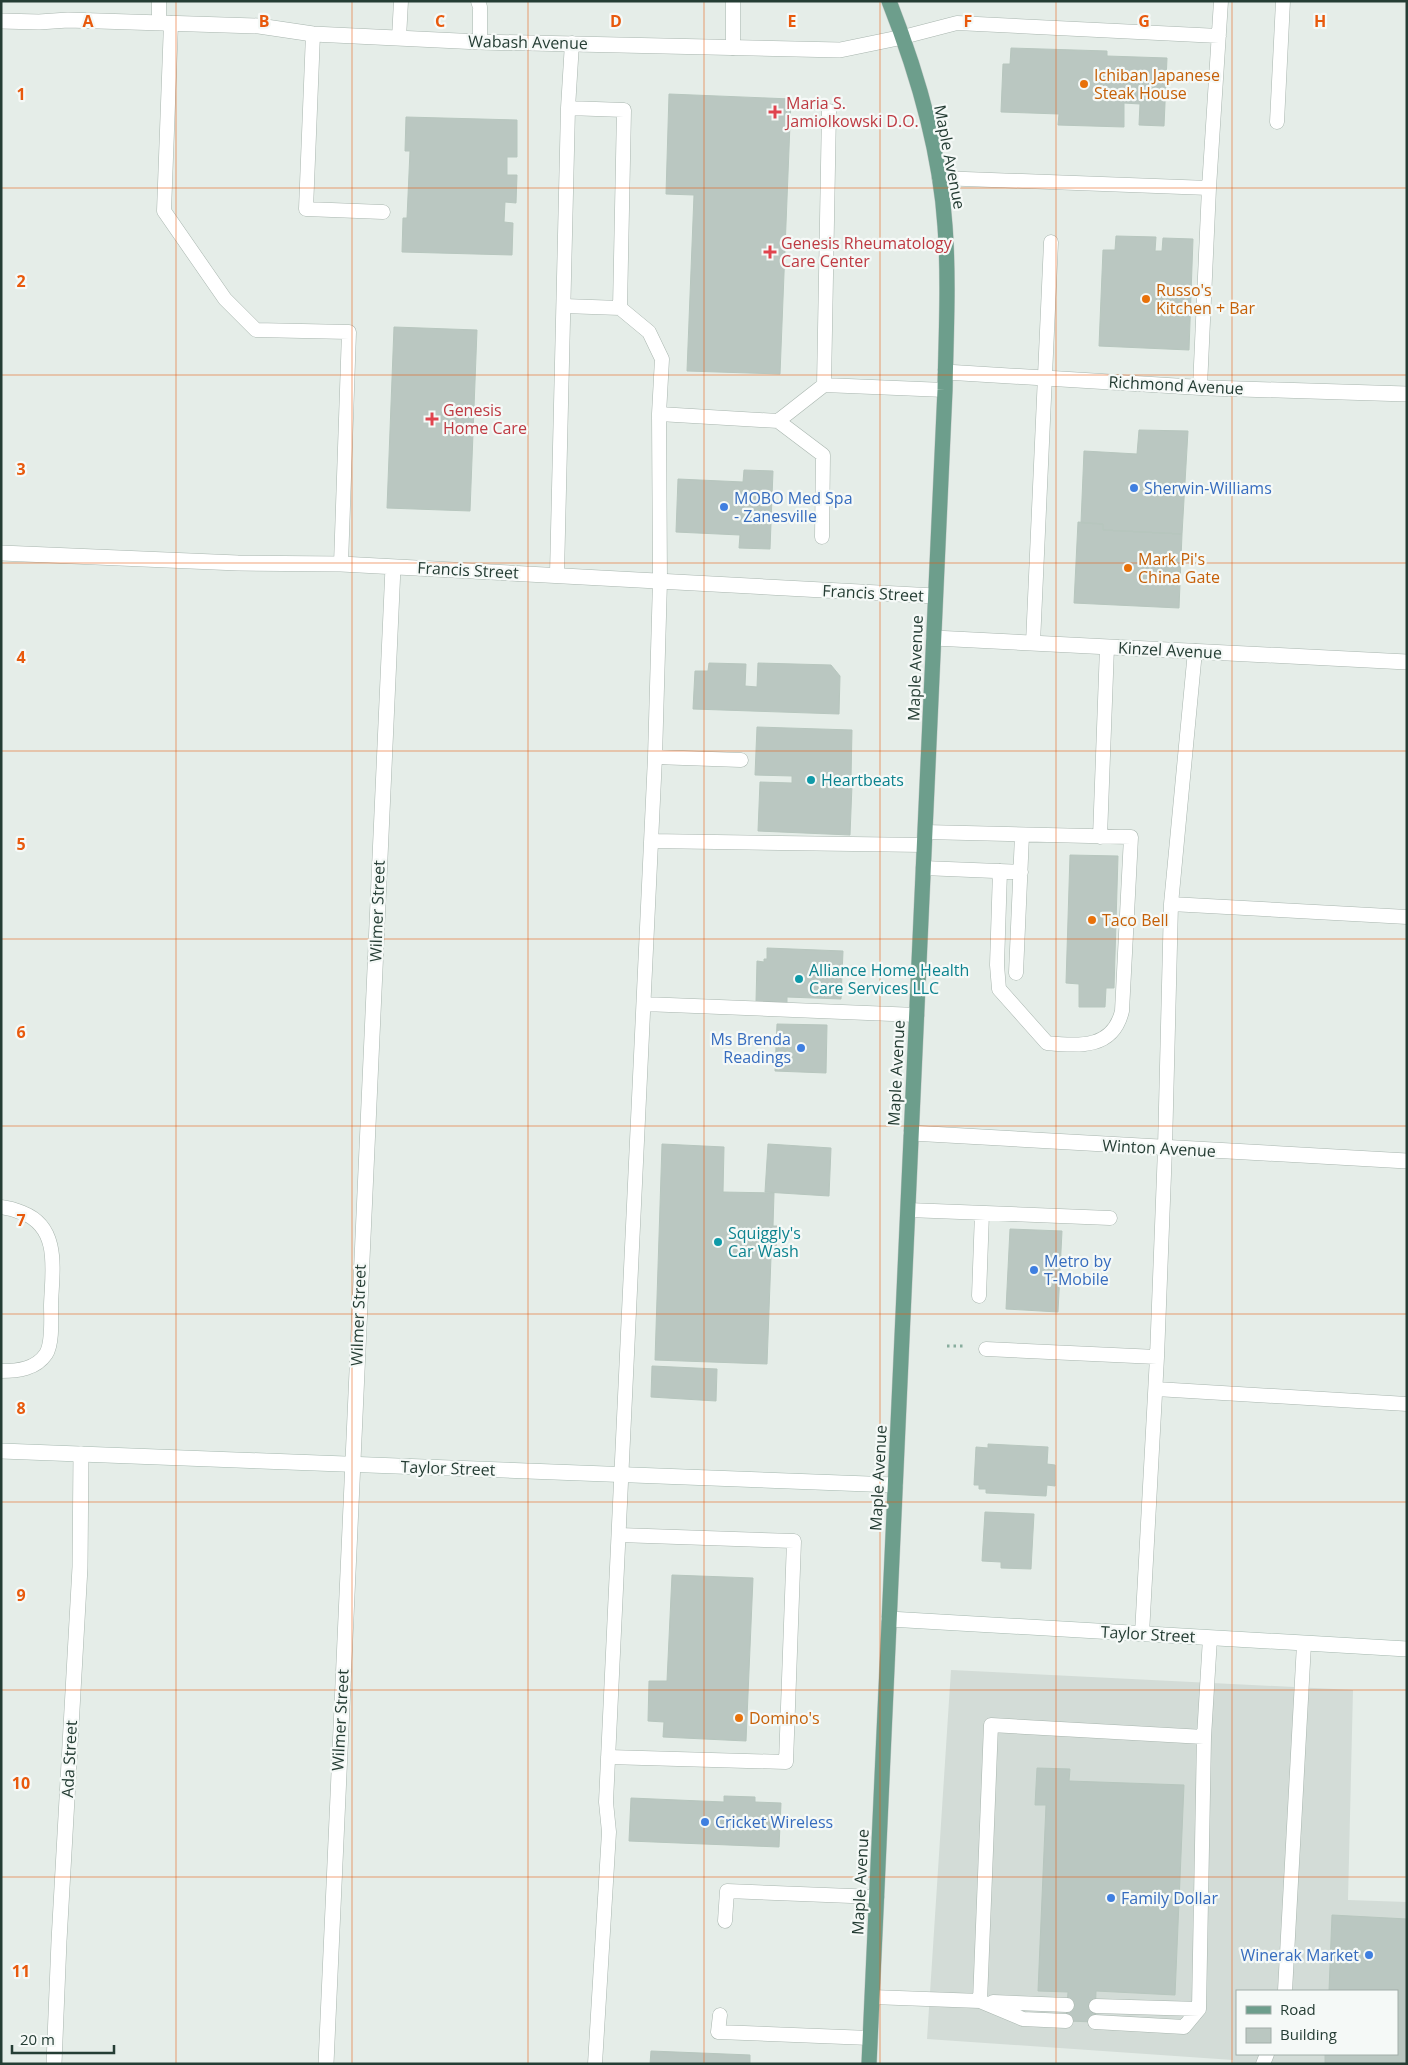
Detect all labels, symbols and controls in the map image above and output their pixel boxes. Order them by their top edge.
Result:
text: A [82,10,94,32]
text: B [259,10,269,32]
text: C [435,10,445,32]
text: D [610,10,622,32]
text: E [788,10,797,32]
text: F [964,10,972,32]
text: G [1138,10,1150,32]
text: H [1314,10,1326,32]
street label: Wabash Avenue [468,30,588,54]
place label: Ichiban Japanese Steak House [1094,64,1220,104]
marker: Ichiban Japanese Steak House [1078,78,1090,90]
text: 1 [16,83,26,105]
place label: Maria S. Jamiolkowski D.O. [784,92,919,132]
street label: Maple Avenue [929,103,971,211]
marker: Maria S. Jamiolkowski D.O. [768,105,782,119]
place label: Genesis Rheumatology Care Center [781,232,953,272]
marker: Genesis Rheumatology Care Center [763,245,777,259]
text: 2 [16,270,26,292]
place label: Russo's Kitchen + Bar [1156,279,1256,319]
marker: Russo's Kitchen + Bar [1140,293,1152,305]
street label: Richmond Avenue [1108,370,1244,400]
place label: Genesis Home Care [443,399,527,439]
marker: Genesis Home Care [425,412,439,426]
text: 3 [16,458,26,480]
place label: Sherwin-Williams [1144,477,1272,499]
marker: Sherwin-Williams [1128,482,1140,494]
place label: MOBO Med Spa - Zanesville [734,487,853,527]
marker: MOBO Med Spa - Zanesville [718,501,730,513]
place label: Mark Pi's China Gate [1138,548,1220,588]
street label: Francis Street [417,556,520,584]
marker: Mark Pi's China Gate [1122,562,1134,574]
street label: Francis Street [822,579,925,607]
street label: Maple Avenue [902,615,928,721]
street label: Kinzel Avenue [1117,636,1223,664]
text: 4 [16,646,26,668]
place label: Heartbeats [821,769,904,791]
marker: Heartbeats [805,774,817,786]
text: 5 [16,833,26,855]
street label: Wilmer Street [364,859,390,962]
place label: Taco Bell [1102,909,1169,931]
marker: Taco Bell [1086,914,1098,926]
place label: Alliance Home Health Care Services LLC [809,959,969,999]
marker: Alliance Home Health Care Services LLC [793,973,805,985]
street label: Maple Avenue [882,1020,910,1126]
text: 6 [16,1021,26,1043]
place label: Ms Brenda Readings [710,1028,791,1068]
marker: Ms Brenda Readings [795,1042,807,1054]
street label: Winton Avenue [1102,1134,1216,1162]
text: 7 [16,1209,26,1231]
place label: Squiggly's Car Wash [728,1222,801,1262]
marker: Squiggly's Car Wash [712,1236,724,1248]
place label: Metro by T-Mobile [1044,1250,1112,1290]
street label: Wilmer Street [345,1263,371,1366]
marker: Metro by T-Mobile [1028,1264,1040,1276]
text: 8 [16,1397,26,1419]
street label: Maple Avenue [864,1425,892,1531]
street label: Taylor Street [400,1455,496,1481]
text: 9 [16,1584,26,1606]
street label: Taylor Street [1100,1621,1196,1647]
street label: Wilmer Street [326,1668,354,1772]
place label: Domino's [749,1707,820,1729]
marker: Domino's [733,1712,745,1724]
street label: Ada Street [56,1719,82,1798]
text: 10 [12,1772,30,1794]
place label: Cricket Wireless [715,1811,833,1833]
marker: Cricket Wireless [699,1816,711,1828]
street label: Maple Avenue [846,1829,874,1935]
place label: Family Dollar [1121,1887,1218,1909]
marker: Family Dollar [1105,1892,1117,1904]
place label: Winerak Market [1240,1944,1359,1966]
marker: Winerak Market [1363,1949,1375,1961]
text: 11 [12,1960,30,1982]
legend [1236,1990,1398,2055]
text: Road [1280,1999,1316,2019]
scale bar [12,2022,115,2054]
text: Building [1280,2024,1337,2044]
text: 20 m [20,2029,55,2049]

